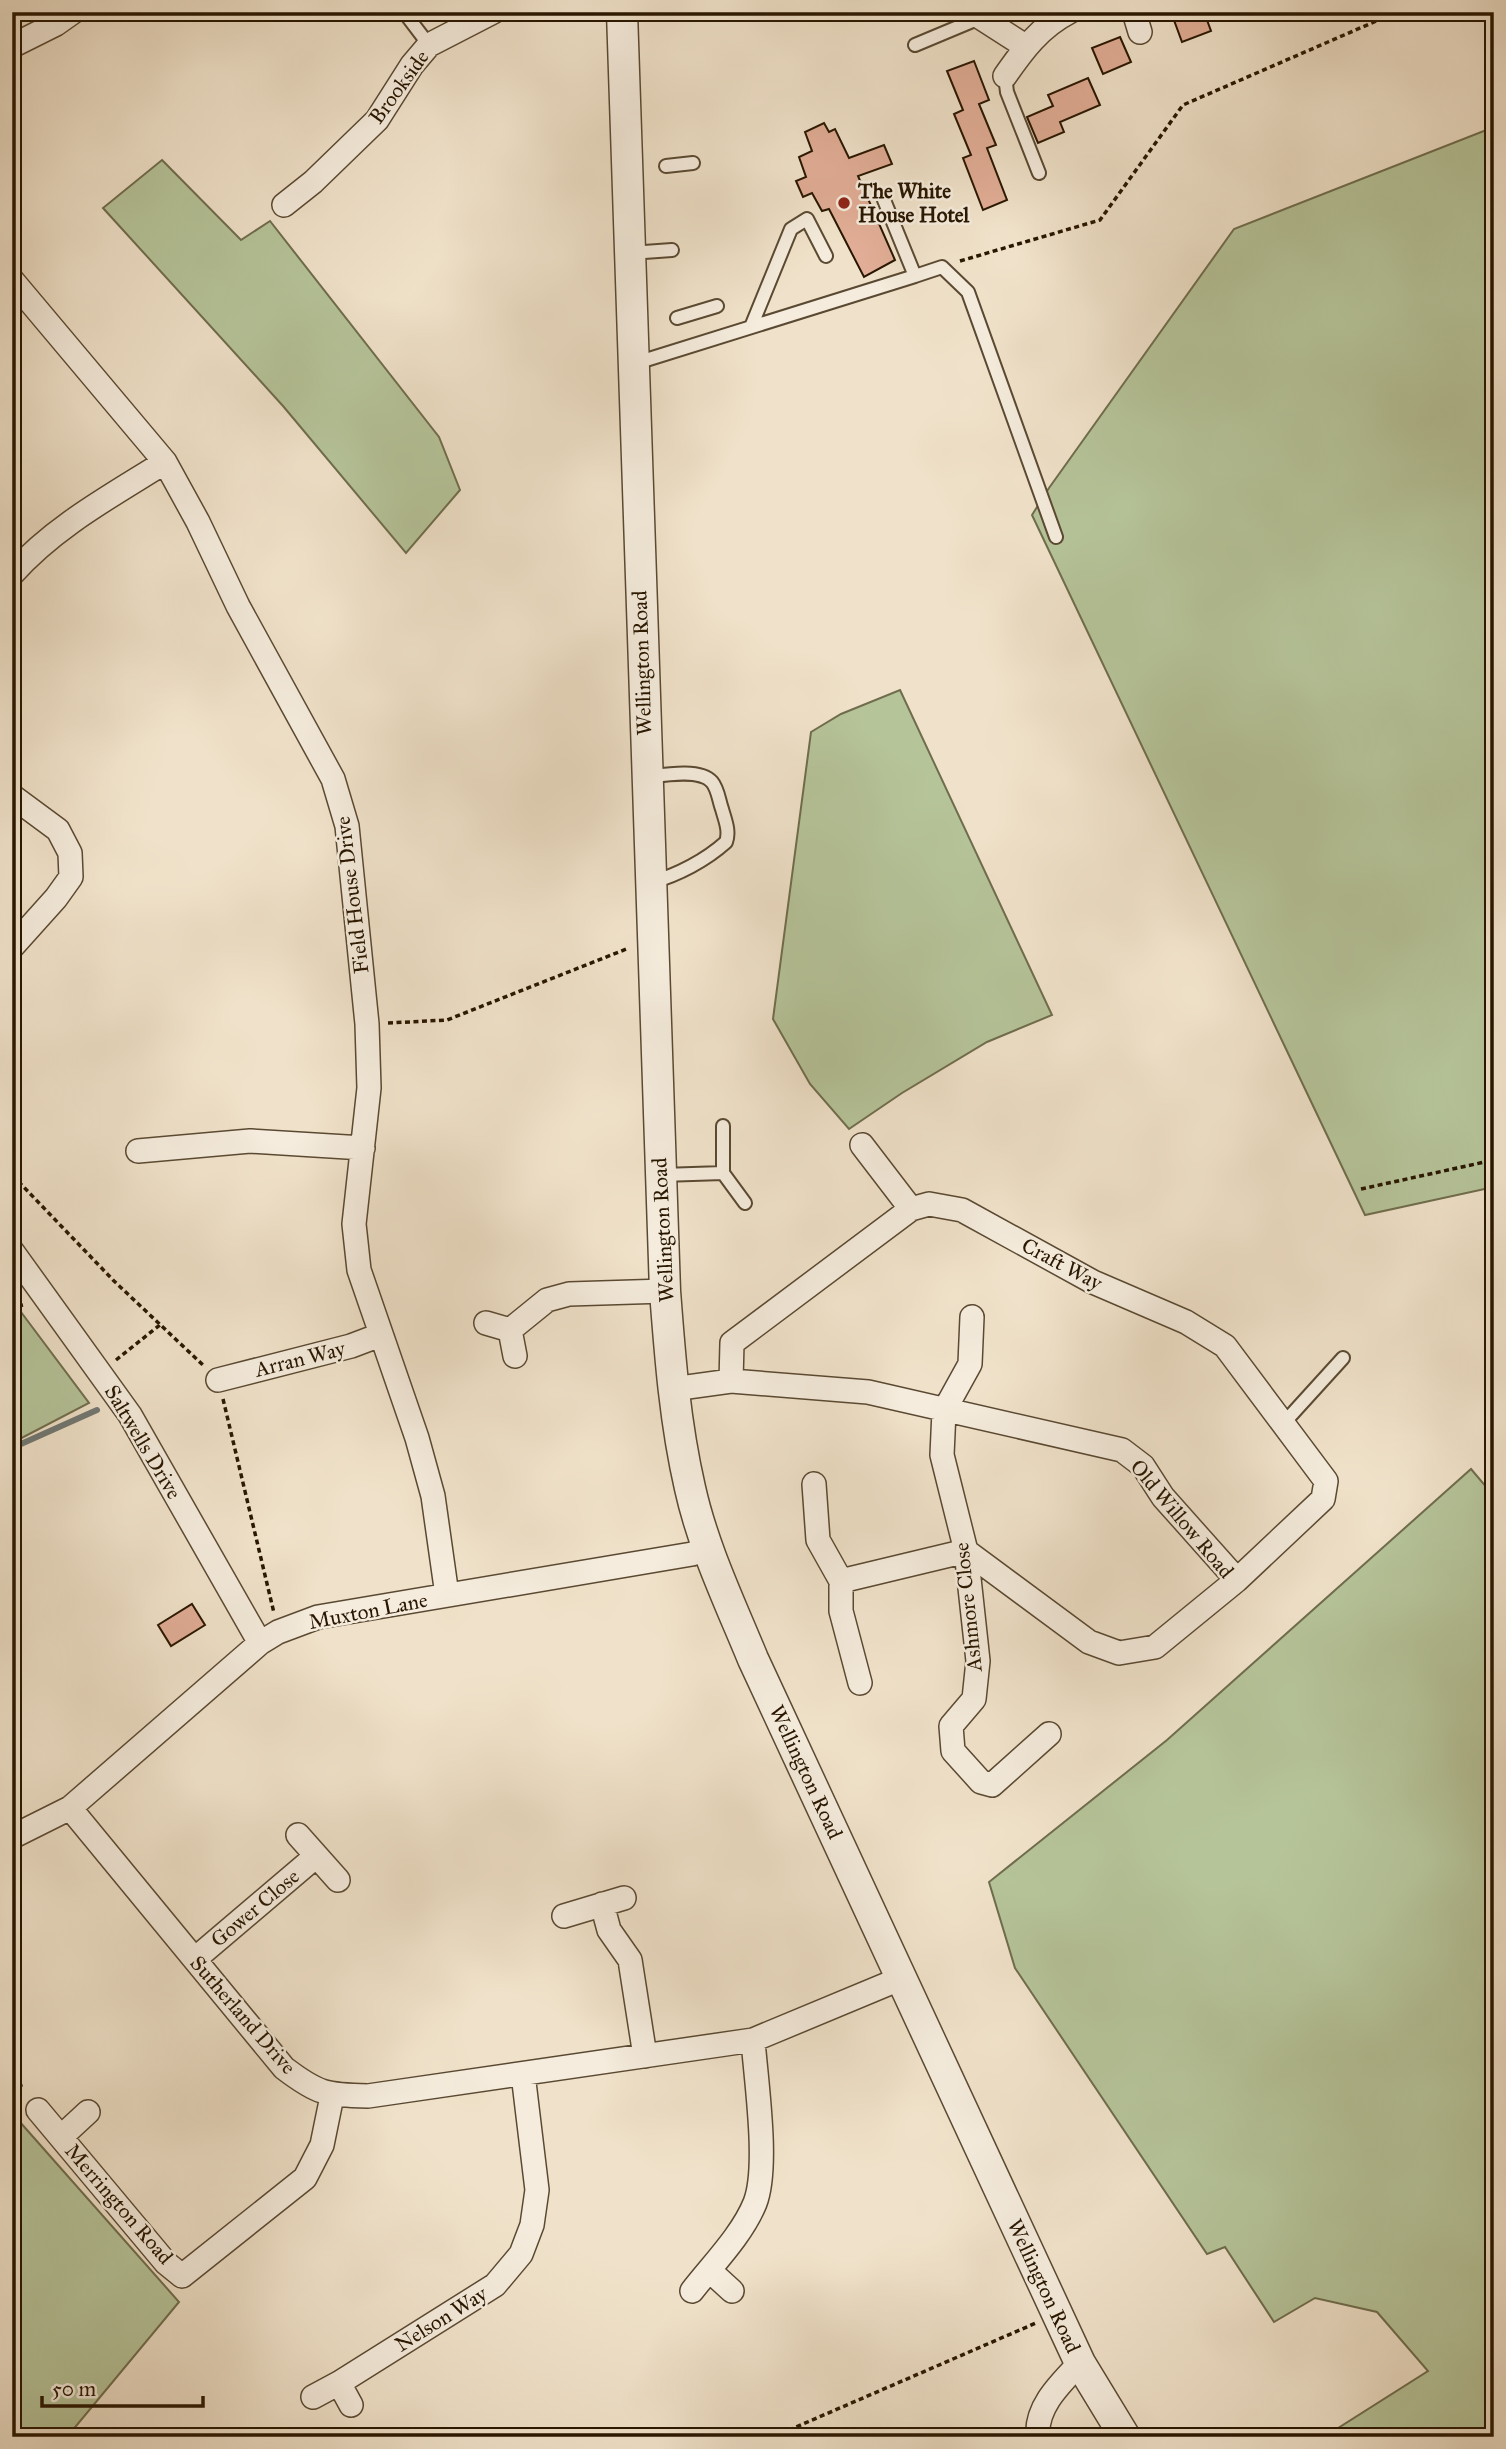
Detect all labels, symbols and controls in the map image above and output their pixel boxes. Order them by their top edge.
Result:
street label: Brookside [363,45,435,129]
place label: The White House Hotel [857,178,971,228]
marker: The White House Hotel [836,195,852,211]
street label: Wellington Road [626,590,658,736]
street label: Field House Drive [329,815,375,975]
street label: Wellington Road [646,1157,680,1303]
street label: Craft Way [1017,1232,1108,1297]
street label: Arran Way [251,1335,349,1383]
street label: Saltwells Drive [99,1380,187,1504]
street label: Old Willow Road [1125,1454,1240,1584]
street label: Ashmore Close [948,1541,988,1674]
street label: Muxton Lane [306,1587,430,1635]
street label: Wellington Road [764,1701,849,1844]
street label: Gower Close [205,1863,305,1953]
street label: Sutherland Drive [185,1950,302,2080]
street label: Merrington Road [59,2138,179,2270]
street label: Wellington Road [1002,2215,1087,2358]
street label: Nelson Way [390,2280,493,2357]
scale bar [42,2365,203,2409]
text: 50 m [52,2376,97,2402]

